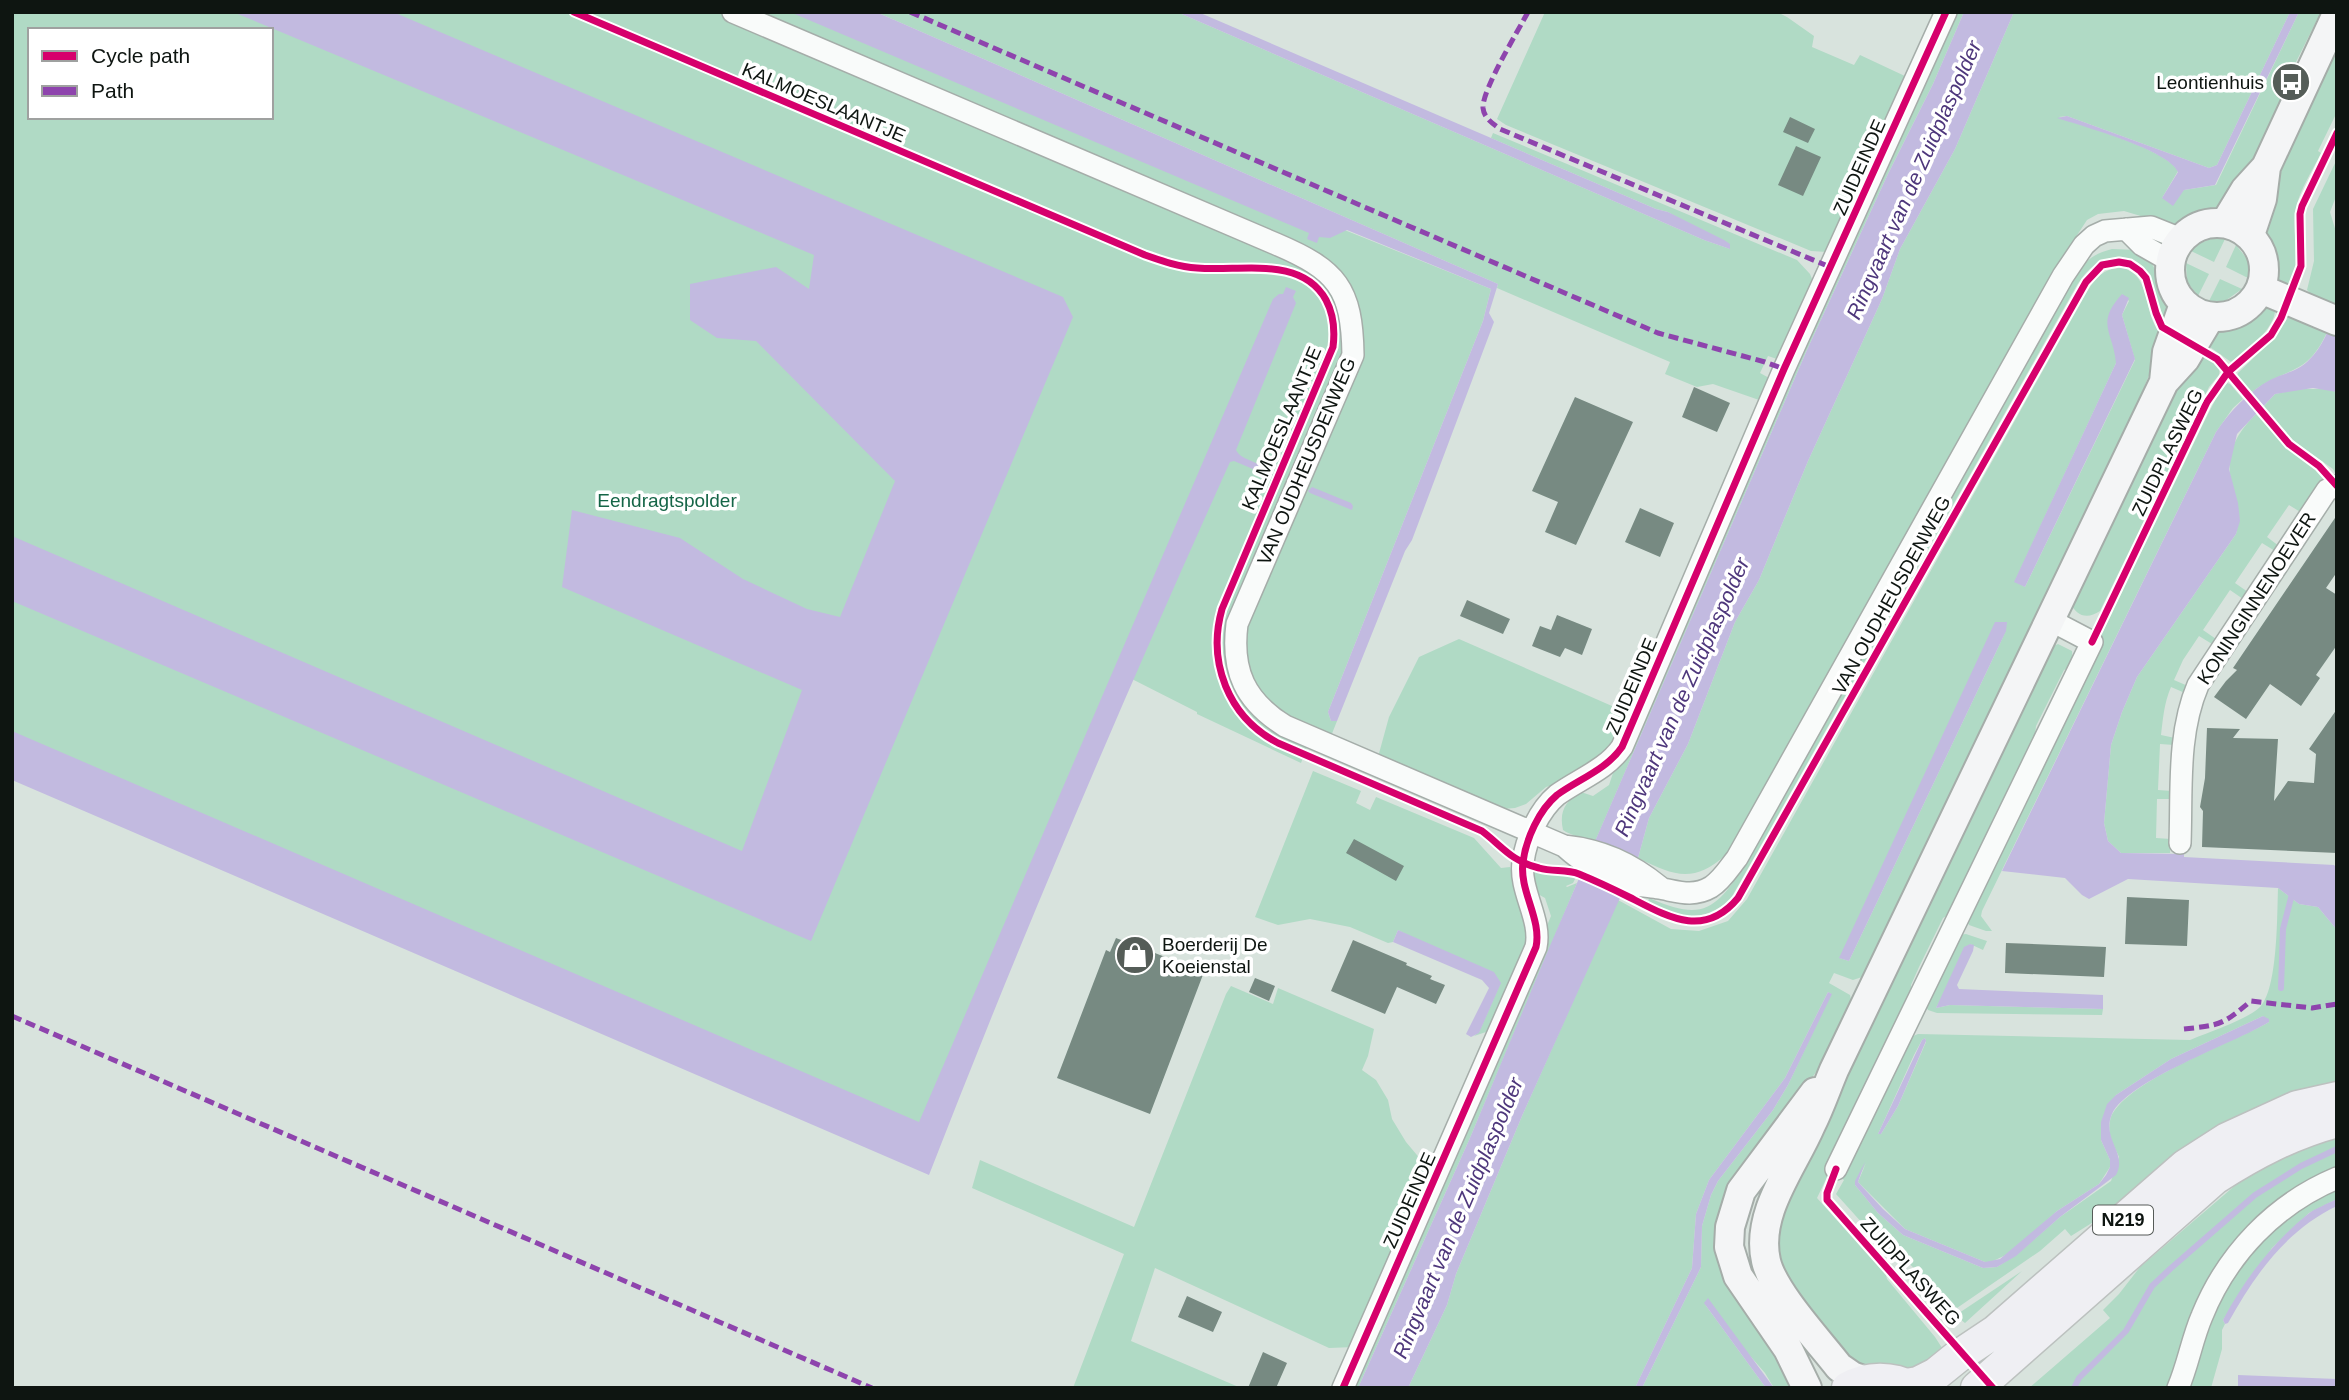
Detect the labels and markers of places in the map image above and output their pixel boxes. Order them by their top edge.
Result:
bus stop icon: Leontienhuis [2270,61,2312,103]
place label: Leontienhuis [2156,72,2264,93]
shop icon: Boerderij De Koeienstal [1114,934,1156,976]
place label: Boerderij De Koeienstal [1162,934,1268,977]

